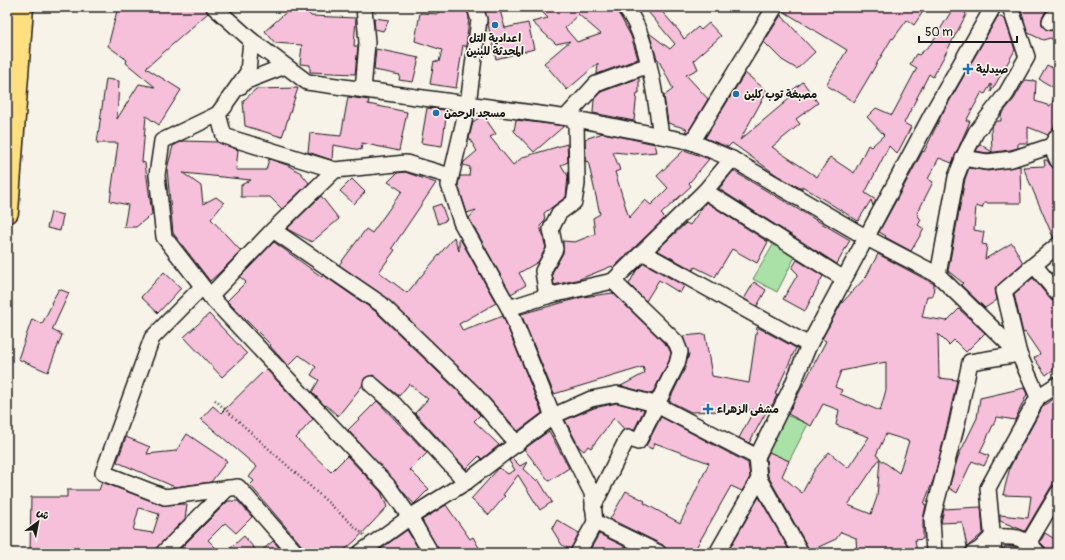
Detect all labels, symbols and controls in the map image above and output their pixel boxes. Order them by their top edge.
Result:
scale bar [919,18,1017,44]
marker: اعدادية التل المحدثة للبنين [490,20,500,30]
text: 50 m [925,25,953,40]
place label: اعدادية التل المحدثة للبنين [466,32,524,58]
place label: صيدلية [976,63,1008,76]
marker: صيدلية [963,64,973,74]
place label: مصبغة توب كلين [744,88,817,102]
marker: مصبغة توب كلين [731,89,741,99]
place label: مسجد الرحمن [444,107,506,120]
marker: مسجد الرحمن [431,108,441,118]
marker: مشفى الزهراء [702,403,714,415]
place label: مشفى الزهراء [717,403,779,417]
north arrow [18,502,58,542]
text: ش [34,505,52,523]

